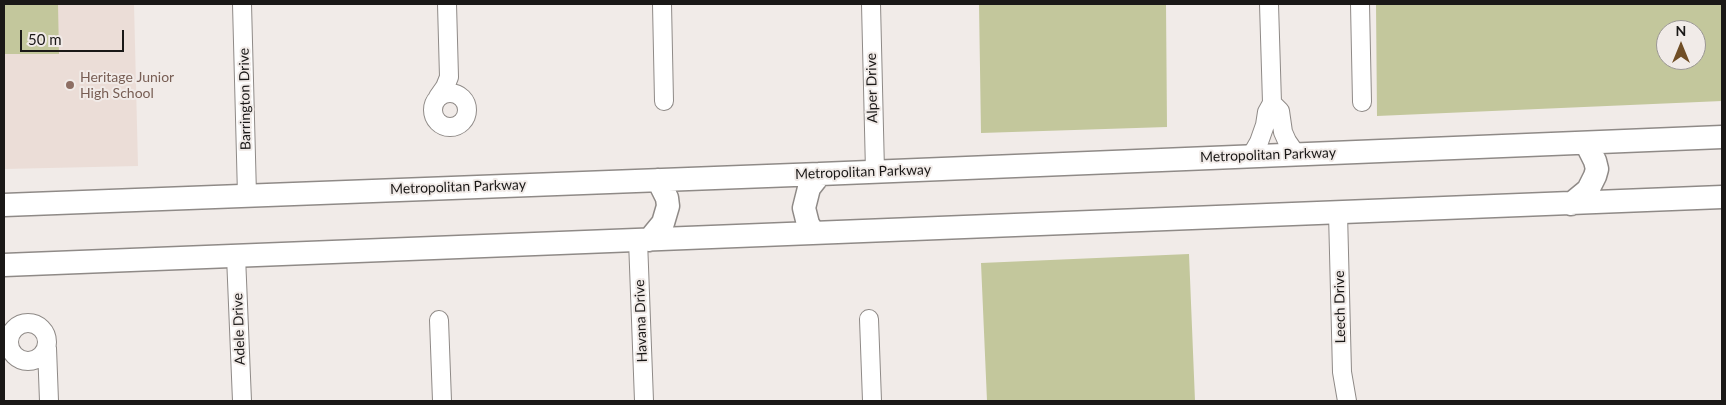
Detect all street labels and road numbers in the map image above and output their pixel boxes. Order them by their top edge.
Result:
street label: Barrington Drive [236,48,254,150]
street label: Alper Drive [863,53,881,123]
street label: Metropolitan Parkway [1200,144,1336,166]
street label: Metropolitan Parkway [795,161,931,183]
street label: Metropolitan Parkway [390,176,526,198]
street label: Leech Drive [1331,270,1349,344]
street label: Havana Drive [631,279,651,363]
street label: Adele Drive [229,293,249,365]

